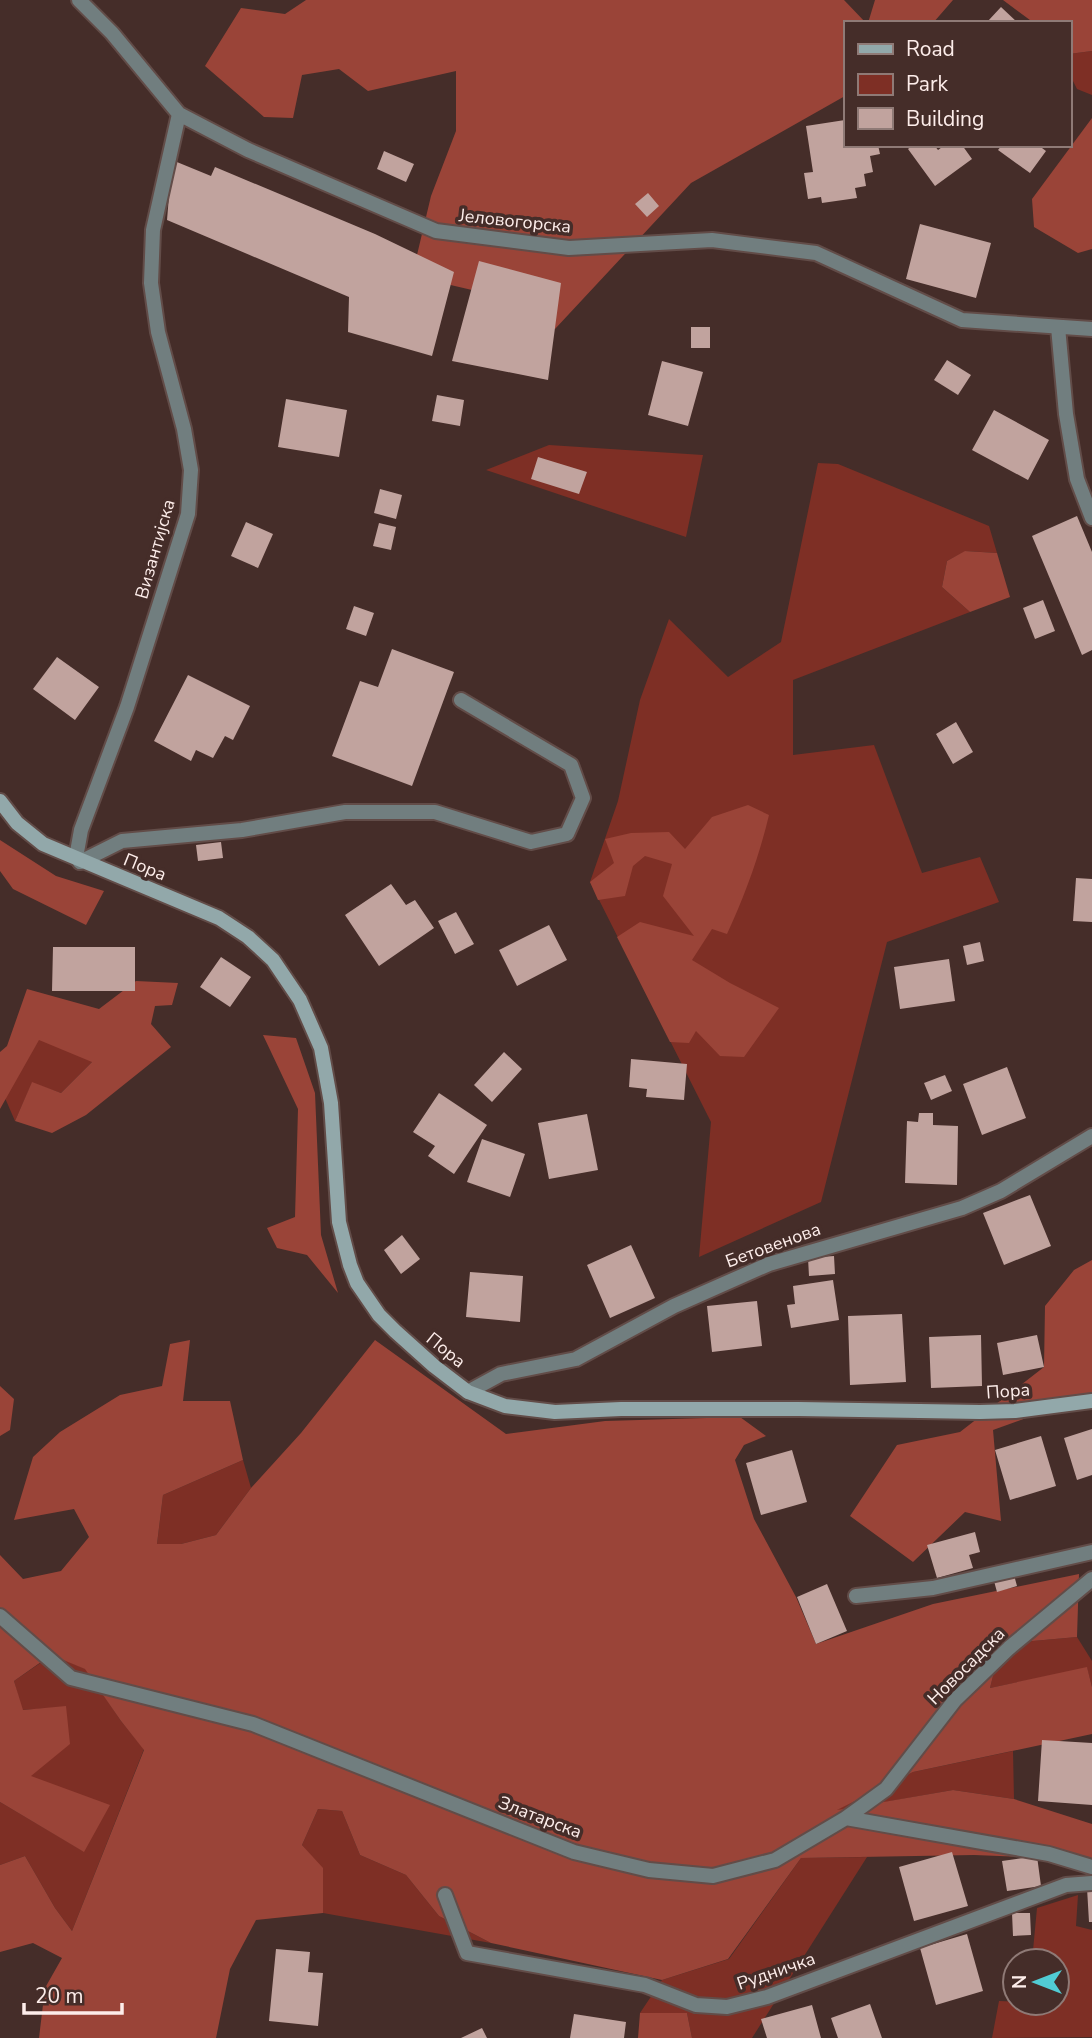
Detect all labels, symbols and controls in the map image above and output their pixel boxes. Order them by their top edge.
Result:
legend [844,21,1071,147]
text: Road [906,35,955,63]
text: Park [906,70,948,98]
text: Building [906,105,984,133]
street label: Јеловогорска [457,203,572,239]
street label: Византијска [129,496,181,602]
street label: Пора [120,848,170,886]
street label: Бетовенова [722,1217,824,1273]
street label: Пора [421,1327,471,1373]
street label: Пора [985,1377,1031,1405]
street label: Новосадска [922,1622,1010,1710]
street label: Златарска [495,1790,585,1844]
street label: Рудничка [734,1946,818,1996]
north arrow [1001,1947,1071,2017]
scale bar [24,1972,122,2016]
text: N [1007,1975,1033,1989]
text: 20 m [35,1982,84,2010]

